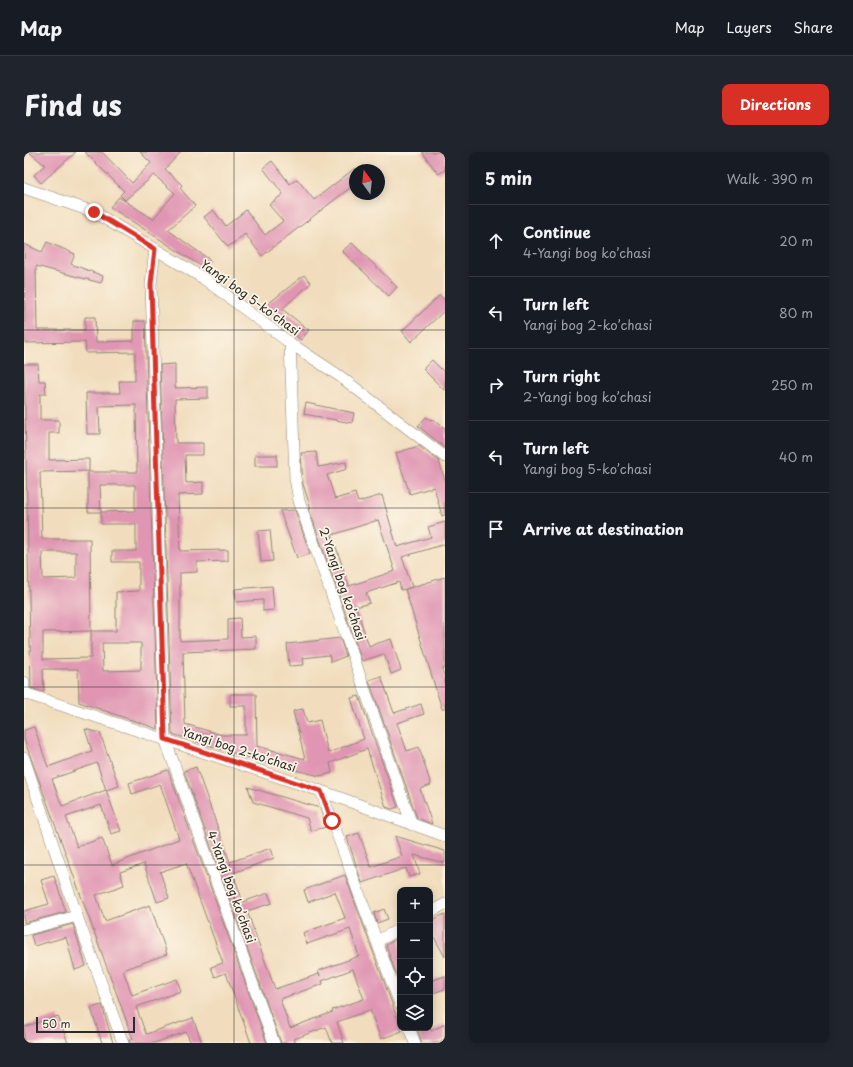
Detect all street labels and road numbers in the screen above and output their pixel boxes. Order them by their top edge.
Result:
street label: Yangi bog 5-koʼchasi [197,255,304,339]
street label: 2-Yangi bog koʼchasi [315,525,371,643]
street label: Yangi bog 2-koʼchasi [180,722,299,776]
street label: 4-Yangi bog koʼchasi [203,828,261,945]

